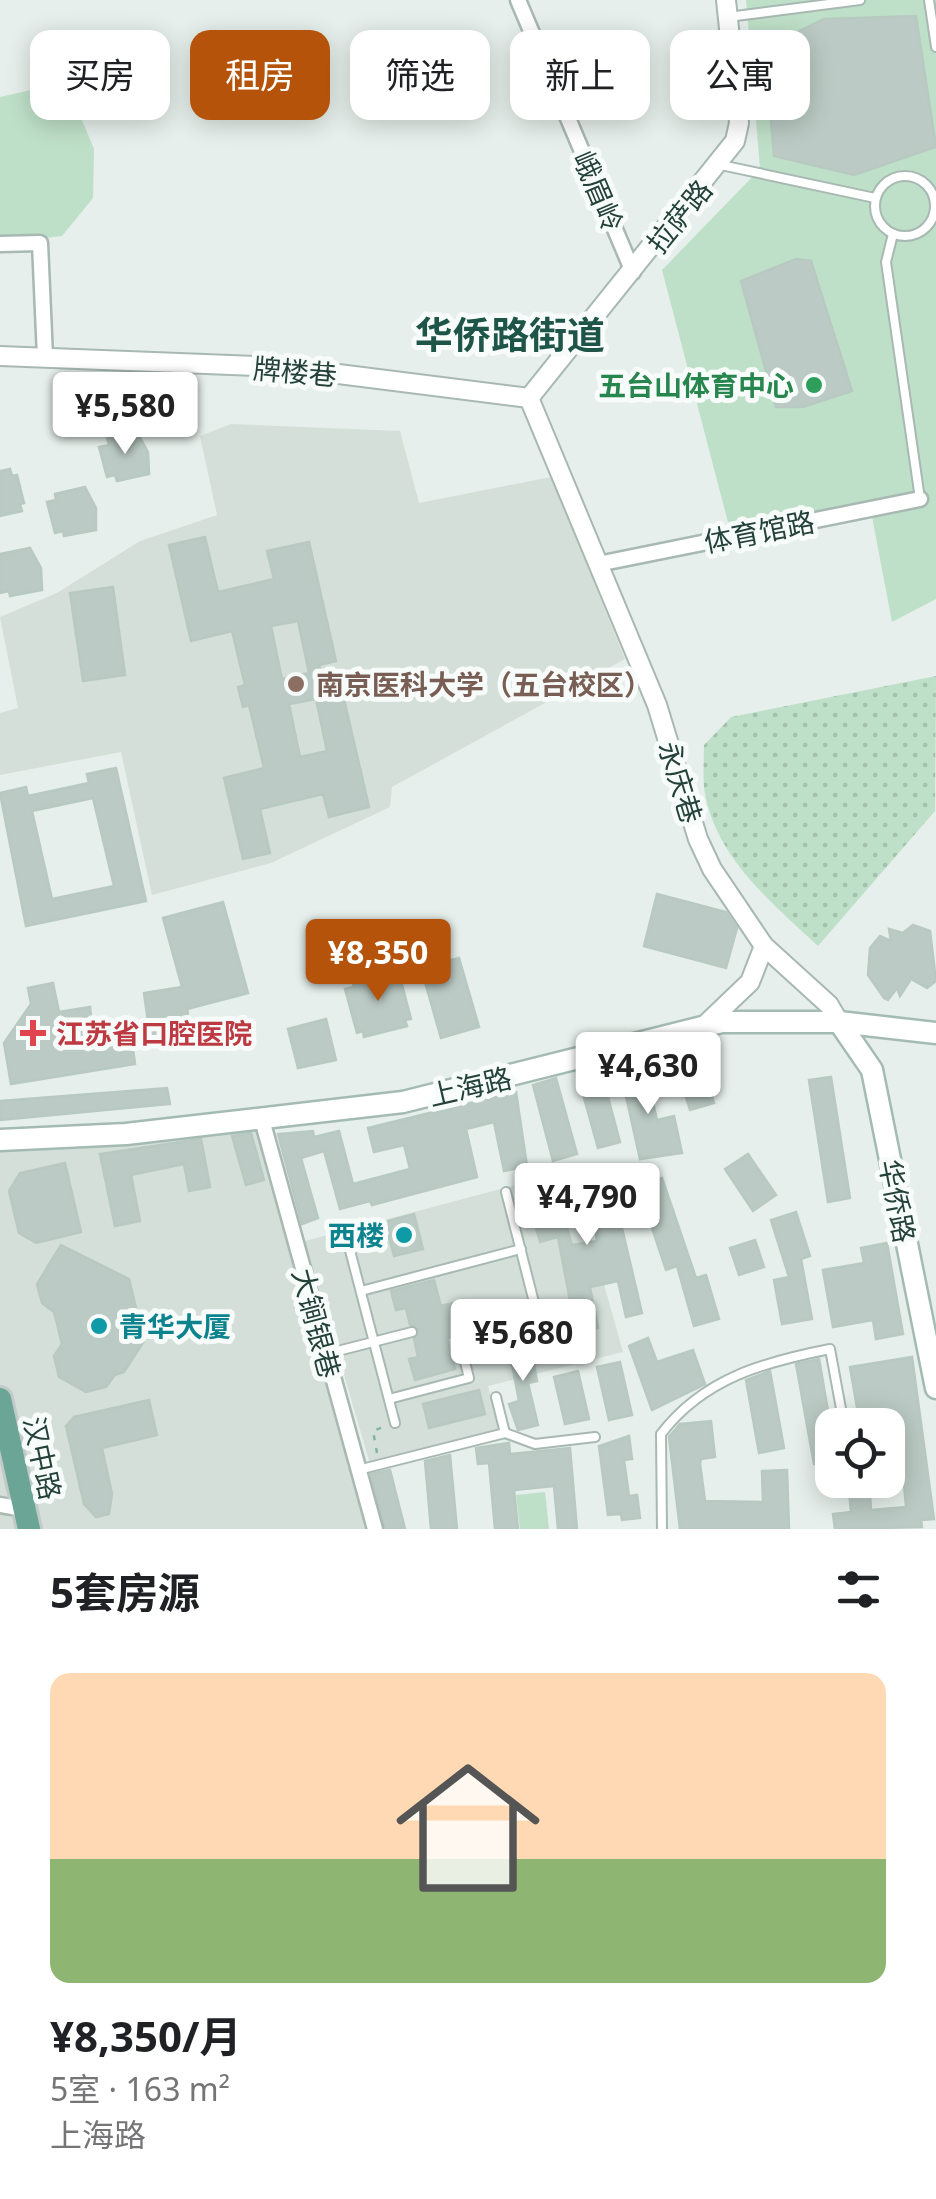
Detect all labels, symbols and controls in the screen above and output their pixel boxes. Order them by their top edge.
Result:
chip: 买房 [30,30,170,120]
chip: 租房 [190,30,330,120]
chip: 筛选 [350,30,490,120]
chip: 新上 [510,30,650,120]
chip: 公寓 [670,30,810,120]
street label: 峨眉岭 [565,145,633,237]
street label: 拉萨路 [638,171,720,261]
district label: 华侨路街道 [415,308,605,360]
street label: 牌楼巷 [251,348,339,394]
place label: 五台山体育中心 [598,366,794,404]
pin: ¥5,580 [44,372,206,457]
marker: 五台山体育中心 [803,374,825,396]
text: ¥5,580 [75,383,175,426]
street label: 体育馆路 [700,502,818,560]
place label: 南京医科大学（五台校区） [316,665,652,703]
marker: 南京医科大学（五台校区） [285,673,307,695]
street label: 永庆巷 [651,736,711,828]
pin: ¥8,350 [297,919,459,1004]
text: ¥8,350 [328,930,428,973]
place label: 江苏省口腔医院 [56,1014,252,1052]
marker: 江苏省口腔医院 [20,1020,46,1046]
pin: ¥4,630 [567,1032,729,1117]
text: ¥4,630 [598,1043,698,1086]
street label: 上海路 [425,1058,515,1114]
street label: 华侨路 [871,1156,925,1246]
pin: ¥4,790 [506,1163,668,1248]
text: ¥4,790 [537,1174,637,1217]
place label: 西楼 [328,1216,384,1254]
marker: 西楼 [393,1224,415,1246]
street label: 大锏银巷 [284,1264,350,1382]
pin: ¥5,680 [442,1299,604,1384]
place label: 青华大厦 [119,1307,231,1345]
text: ¥5,680 [473,1310,573,1353]
marker: 青华大厦 [88,1315,110,1337]
map controls [815,1408,905,1498]
button: locate [815,1408,905,1498]
street label: 汉中路 [16,1413,70,1503]
icon: filters [831,1562,886,1617]
text: 5套房源 [50,1563,200,1620]
icon: home [378,1738,558,1918]
text: ¥8,350/月 [50,2007,242,2064]
text: 5室 · 163 m² [50,2067,230,2110]
text: 上海路 [50,2113,146,2156]

